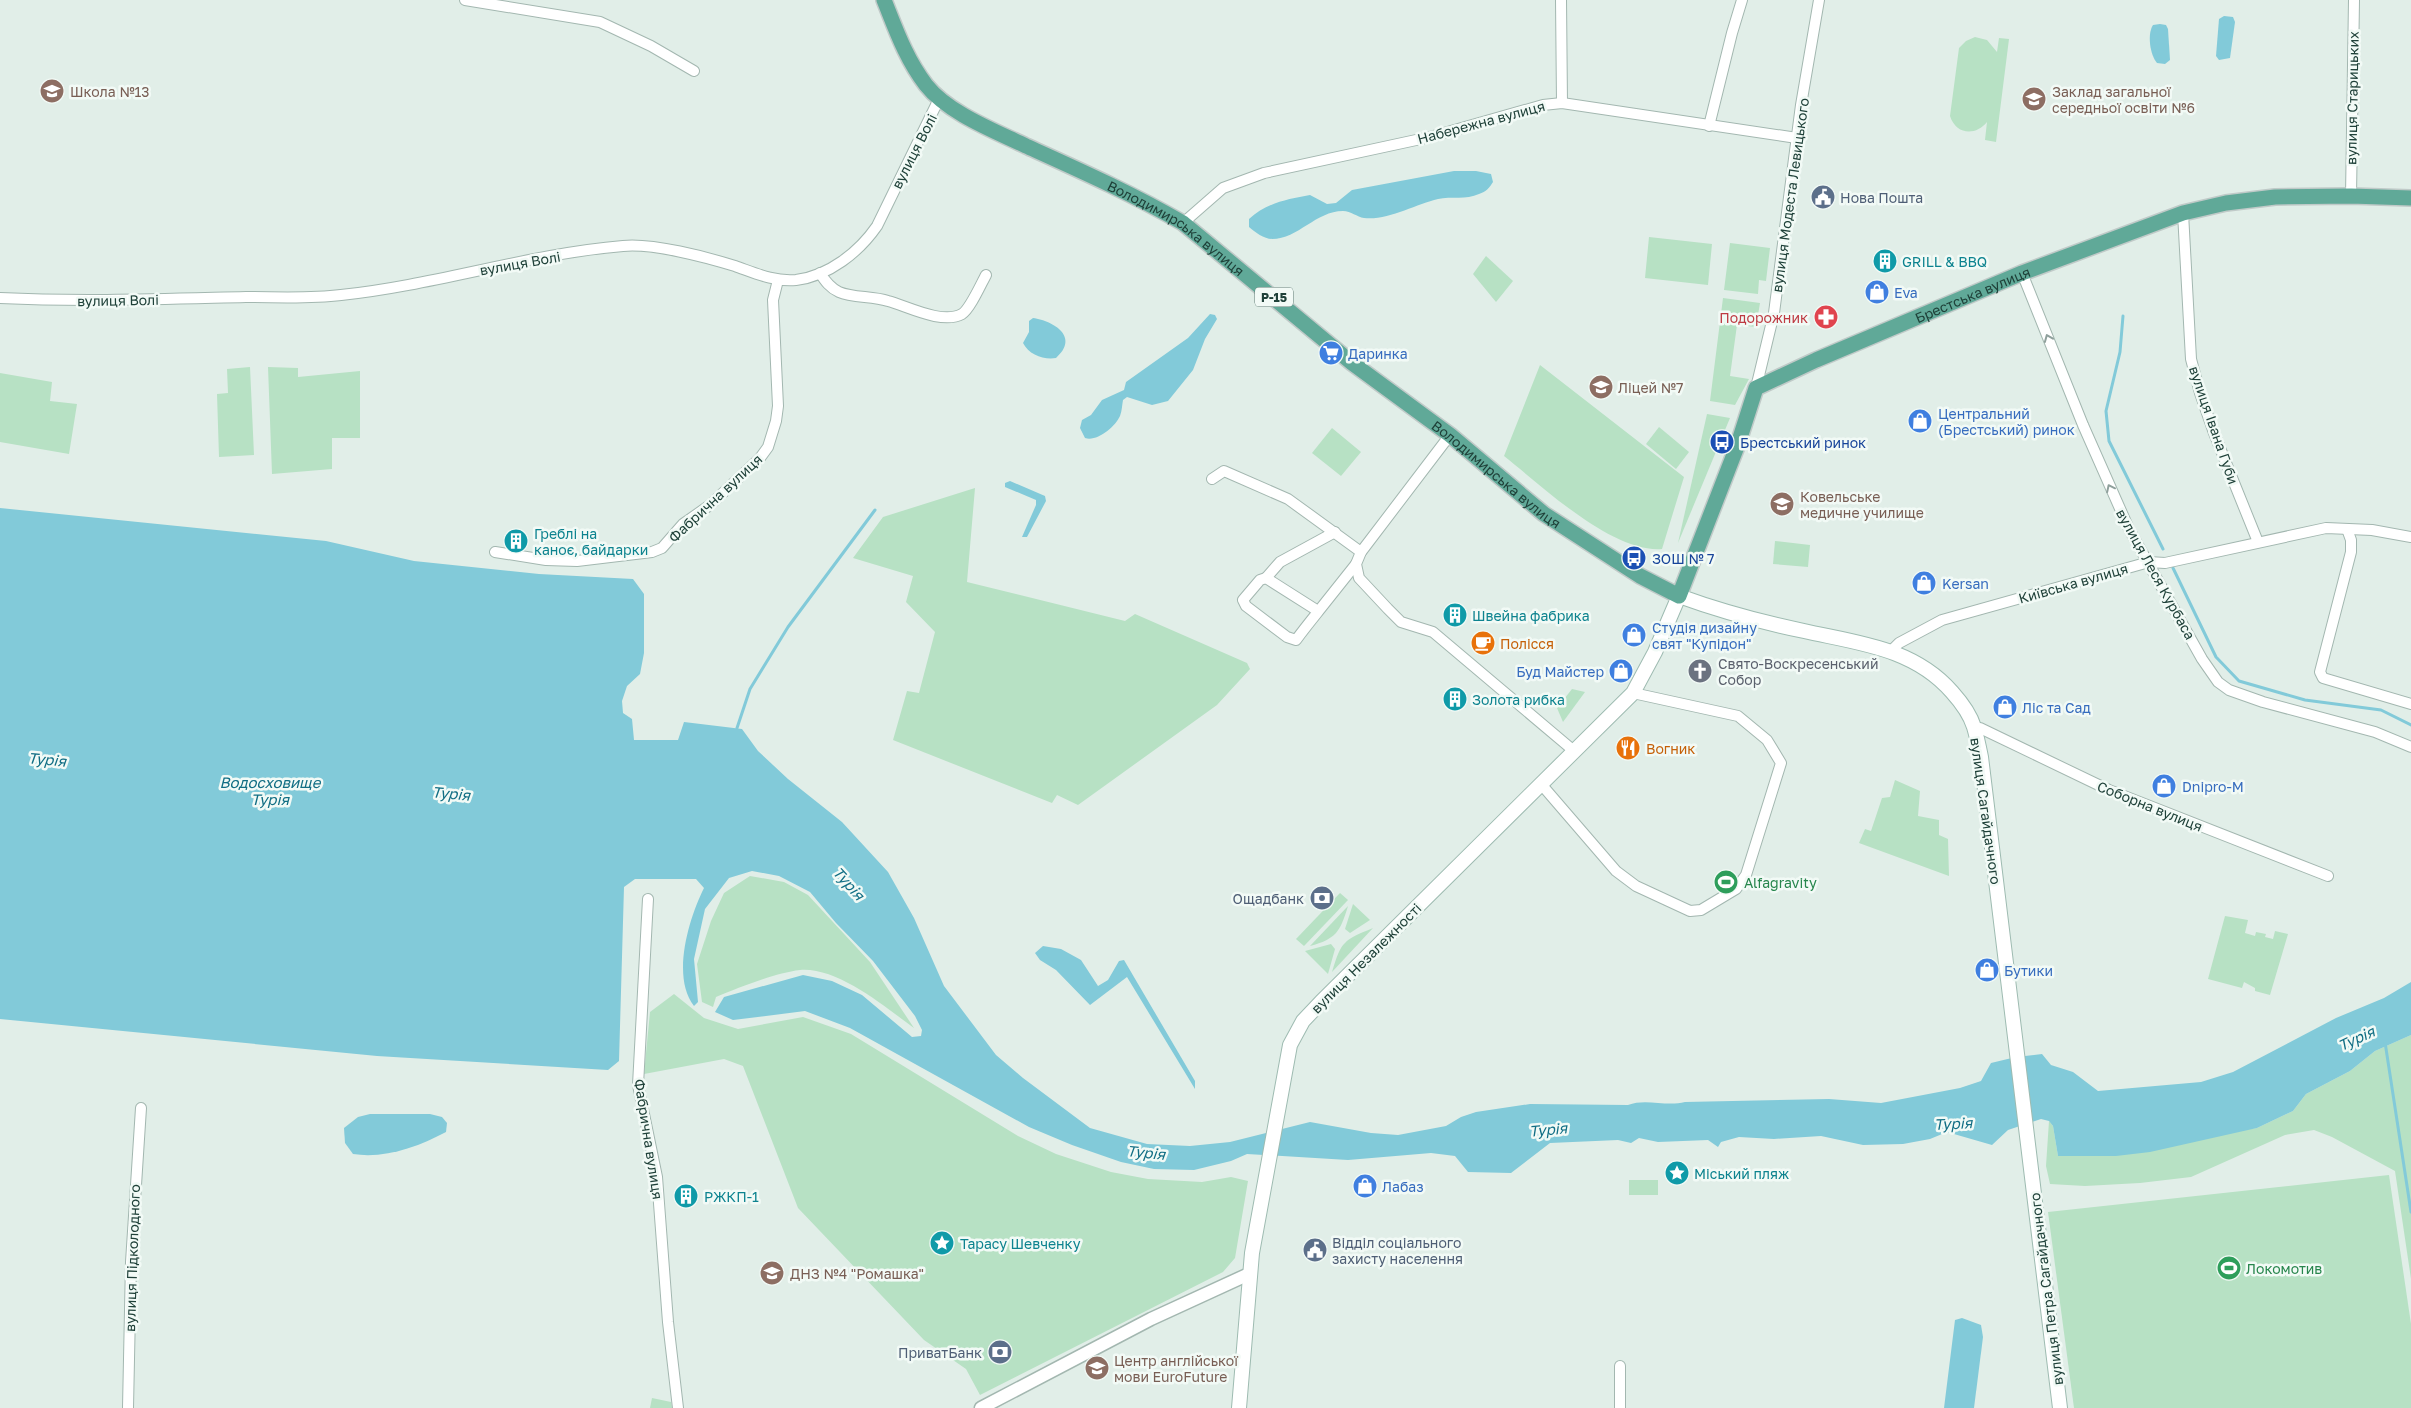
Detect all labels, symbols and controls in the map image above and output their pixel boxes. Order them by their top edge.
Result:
street label: вулиця Старицьких [2342,31,2362,165]
school or university icon: Школа №13 [39,78,65,104]
place label: Школа №13 [70,83,150,100]
place label: Заклад загальної середньої освіти №6 [2052,83,2195,116]
school or university icon: Заклад загальної середньої освіти №6 [2021,86,2047,112]
street label: Набережна вулиця [1415,97,1547,147]
street label: вулиця Модеста Левицького [1768,97,1812,293]
street label: вулиця Волі [888,111,940,191]
street label: Володимирська вулиця [1105,176,1248,279]
public building icon: Нова Пошта [1810,184,1836,210]
place label: Нова Пошта [1840,189,1923,206]
street label: вулиця Волі [478,248,562,278]
building icon: GRILL & BBQ [1872,248,1898,274]
place label: GRILL & BBQ [1902,253,1987,270]
street label: Брестська вулиця [1912,262,2032,326]
shop icon: Eva [1864,279,1890,305]
place label: Eva [1894,284,1918,301]
road number: Р-15 [1255,288,1293,306]
street label: вулиця Волі [77,291,159,309]
pharmacy icon: Подорожник [1813,304,1839,330]
place label: Подорожник [1719,309,1808,326]
one-way arrow [2044,334,2054,343]
supermarket icon: Даринка [1318,340,1344,366]
place label: Даринка [1348,345,1408,362]
street label: вулиця Івана Губи [2186,364,2242,486]
school or university icon: Ліцей №7 [1588,374,1614,400]
place label: Ліцей №7 [1618,379,1683,396]
place label: Центральний (Брестський) ринок [1938,405,2075,438]
shop icon: Центральний (Брестський) ринок [1907,408,1933,434]
street label: Володимирська вулиця [1429,416,1564,531]
bus stop icon: Брестський ринок [1709,429,1735,455]
place label: Брестський ринок [1740,434,1866,451]
street label: Фабрична вулиця [665,450,765,546]
one-way arrow [2105,484,2116,493]
place label: Ковельське медичне училище [1800,488,1924,521]
school or university icon: Ковельське медичне училище [1769,491,1795,517]
street label: вулиця Леся Курбаса [2113,506,2199,642]
place label: Греблі на каноє, байдарки [534,525,648,558]
building icon: Греблі на каноє, байдарки [503,528,529,554]
bus stop icon: ЗОШ № 7 [1621,545,1647,571]
place label: ЗОШ № 7 [1652,550,1715,567]
street label: Київська вулиця [2016,559,2130,607]
shop icon: Kersan [1911,570,1937,596]
place label: Kersan [1942,575,1989,592]
building icon: Швейна фабрика [1442,602,1468,628]
place label: Швейна фабрика [1472,607,1590,624]
place label: Студія дизайну свят "Купідон" [1652,619,1757,652]
shop icon: Студія дизайну свят "Купідон" [1621,622,1647,648]
cafe icon: Полісся [1470,630,1496,656]
place label: Полісся [1500,635,1554,652]
place label: Свято-Воскресенський Собор [1718,655,1878,688]
shop icon: Буд Майстер [1608,658,1634,684]
church icon: Свято-Воскресенський Собор [1687,658,1713,684]
place label: Буд Майстер [1516,663,1604,680]
building icon: Золота рибка [1442,686,1468,712]
place label: Золота рибка [1472,691,1565,708]
shop icon: Ліс та Сад [1992,694,2018,720]
place label: Ліс та Сад [2022,699,2091,716]
restaurant icon: Вогник [1615,735,1641,761]
street label: вулиця Сагайдачного [1967,736,2005,886]
place label: Вогник [1646,740,1695,757]
water label: Турія [27,748,68,771]
water label: Водосховище Турія [220,773,322,809]
shop icon: Dnipro-M [2151,773,2177,799]
street label: Соборна вулиця [2095,777,2205,835]
place label: Dnipro-M [2182,778,2244,795]
water label: Турія [431,782,472,805]
water label: Турія [829,863,869,905]
sports icon: Alfagravity [1713,869,1739,895]
place label: Alfagravity [1744,874,1817,891]
bank icon: Ощадбанк [1309,885,1335,911]
place label: Ощадбанк [1233,890,1304,907]
street label: вулиця Незалежності [1307,899,1425,1017]
shop icon: Бутики [1974,957,2000,983]
place label: Бутики [2004,962,2053,979]
water label: Турія [2335,1021,2379,1055]
street label: Фабрична вулиця [631,1077,667,1201]
water label: Турія [1933,1113,1974,1134]
water label: Турія [1528,1118,1569,1141]
water label: Турія [1126,1141,1167,1164]
place icon: Міський пляж [1664,1160,1690,1186]
place label: Міський пляж [1694,1165,1789,1182]
shop icon: Лабаз [1352,1173,1378,1199]
place label: Лабаз [1382,1178,1424,1195]
building icon: РЖКП-1 [673,1183,699,1209]
street label: вулиця Підколодного [121,1184,143,1332]
place label: РЖКП-1 [704,1188,759,1205]
street label: вулиця Петра Сагайдачного [2026,1192,2066,1386]
place icon: Тарасу Шевченку [929,1230,955,1256]
place label: Відділ соціального захисту населення [1332,1234,1463,1267]
place label: Тарасу Шевченку [960,1235,1081,1252]
public building icon: Відділ соціального захисту населення [1302,1237,1328,1263]
sports icon: Локомотив [2216,1255,2242,1281]
school or university icon: ДНЗ №4 "Ромашка" [759,1260,785,1286]
place label: Локомотив [2246,1260,2322,1277]
place label: ДНЗ №4 "Ромашка" [790,1265,924,1282]
bank icon: ПриватБанк [987,1339,1013,1365]
place label: ПриватБанк [898,1344,982,1361]
place label: Центр англійської мови EuroFuture [1114,1352,1239,1385]
school or university icon: Центр англійської мови EuroFuture [1084,1355,1110,1381]

